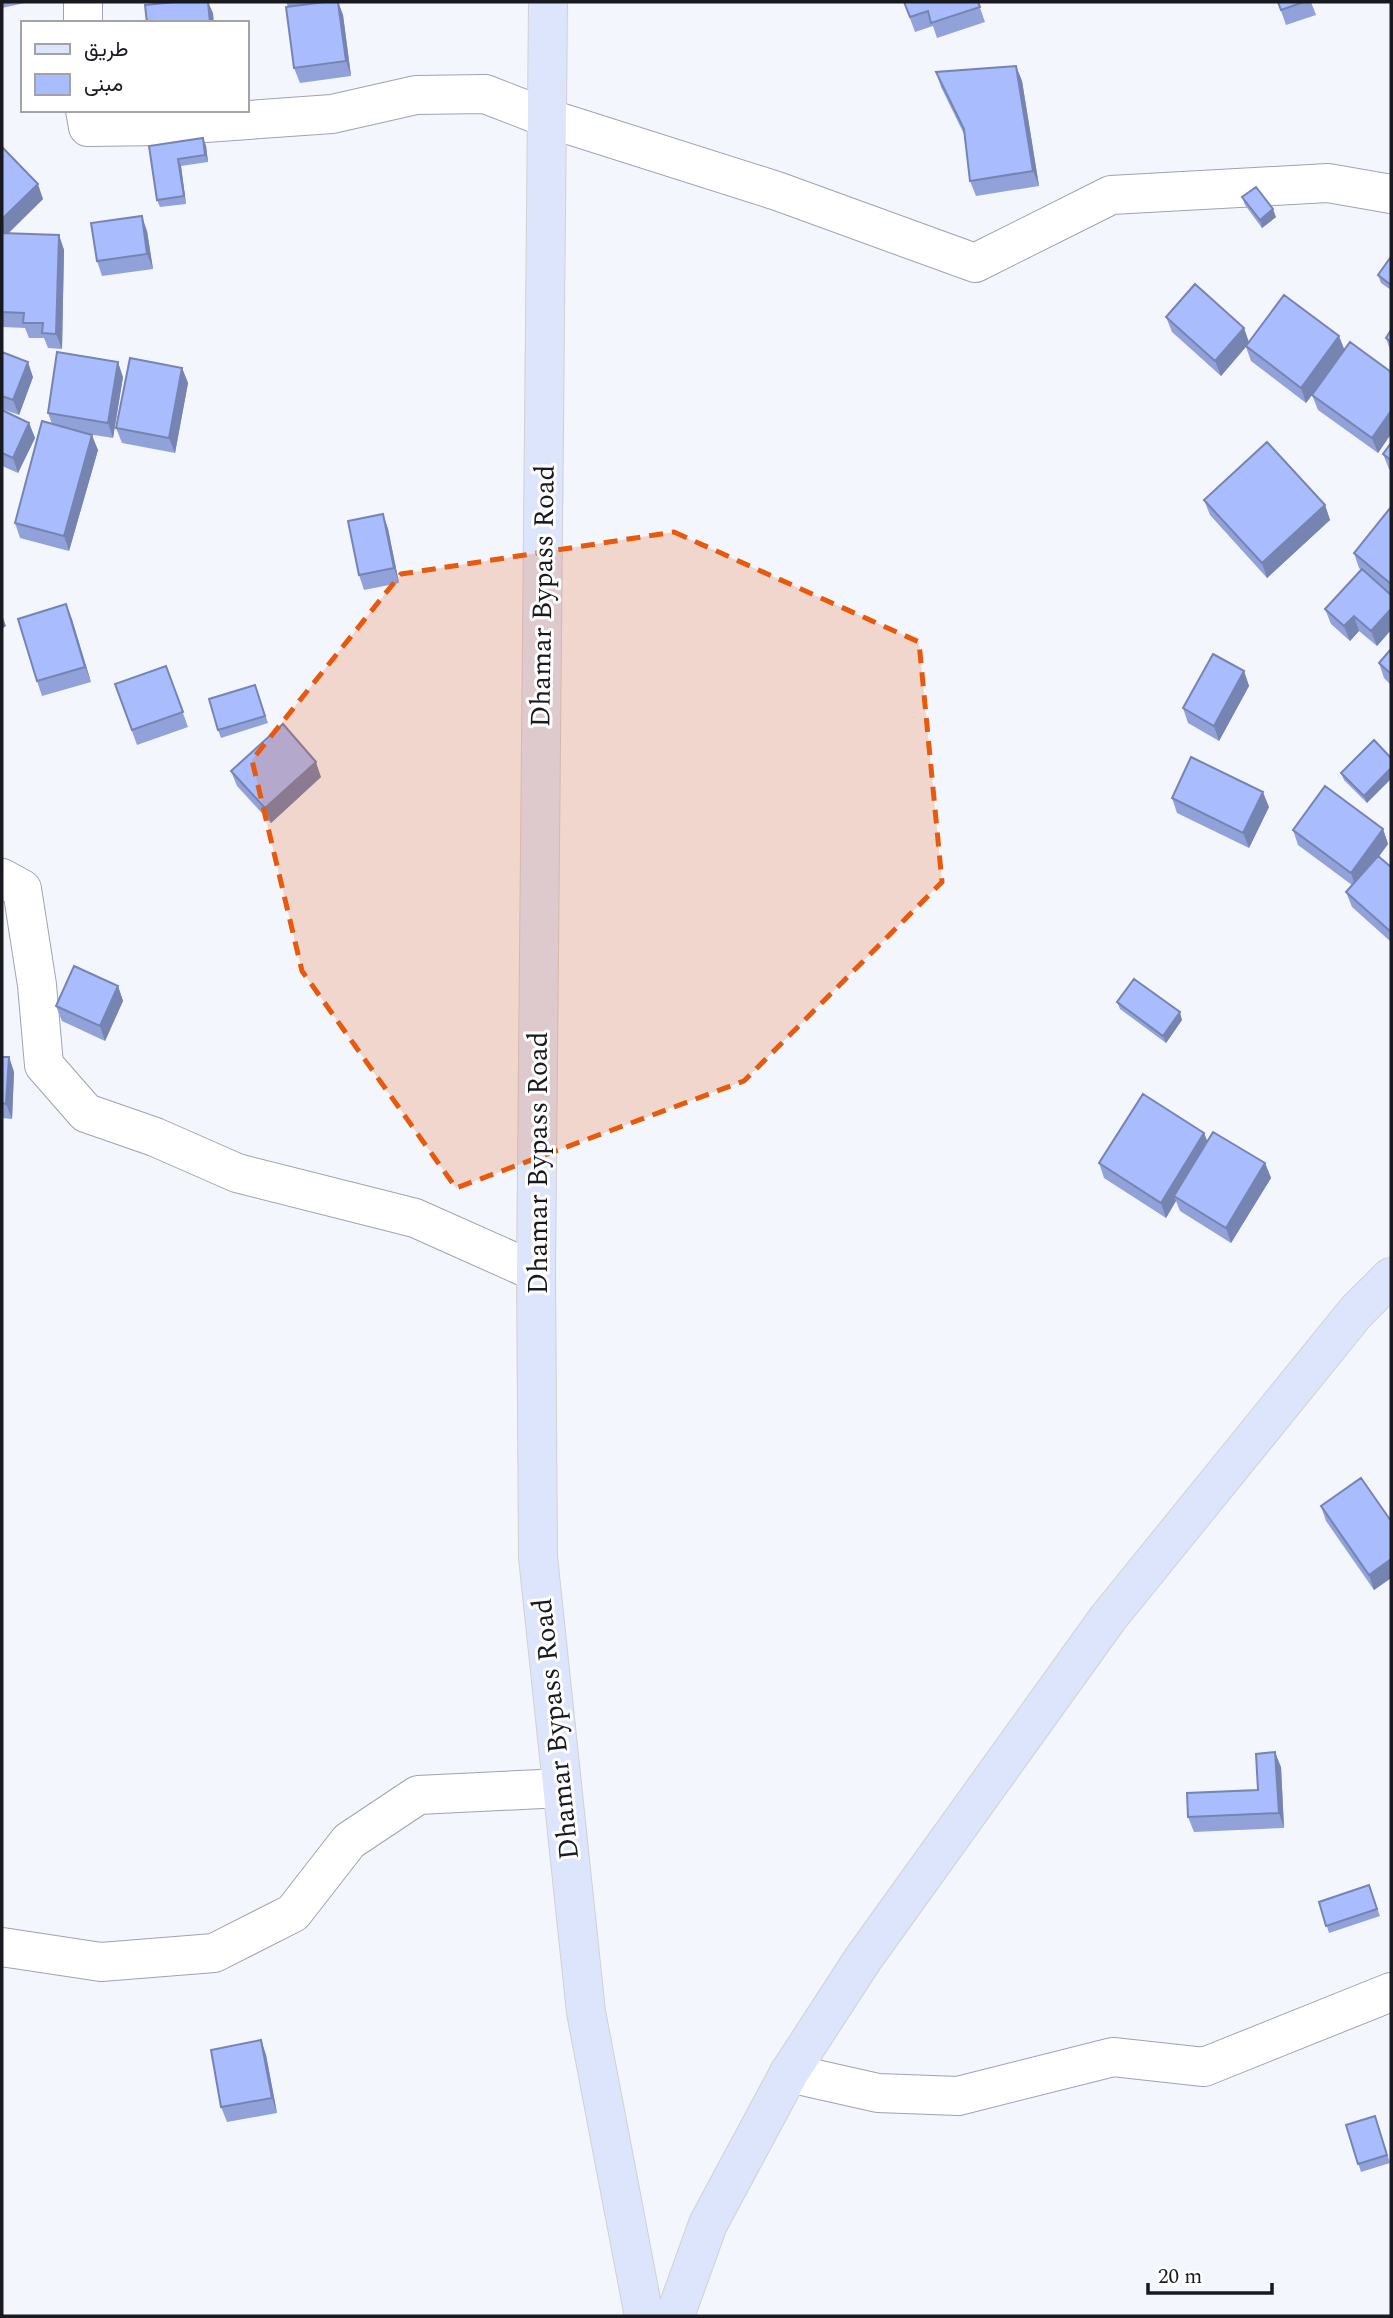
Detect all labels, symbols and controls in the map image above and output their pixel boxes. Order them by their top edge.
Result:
legend [21,21,248,112]
text: طريق [84,34,129,66]
text: مبنى [84,69,123,101]
street label: Dhamar Bypass Road [519,464,567,728]
street label: Dhamar Bypass Road [517,1032,560,1294]
street label: Dhamar Bypass Road [521,1596,591,1862]
scale bar [1148,2252,1272,2296]
text: 20 m [1158,2261,1202,2293]

